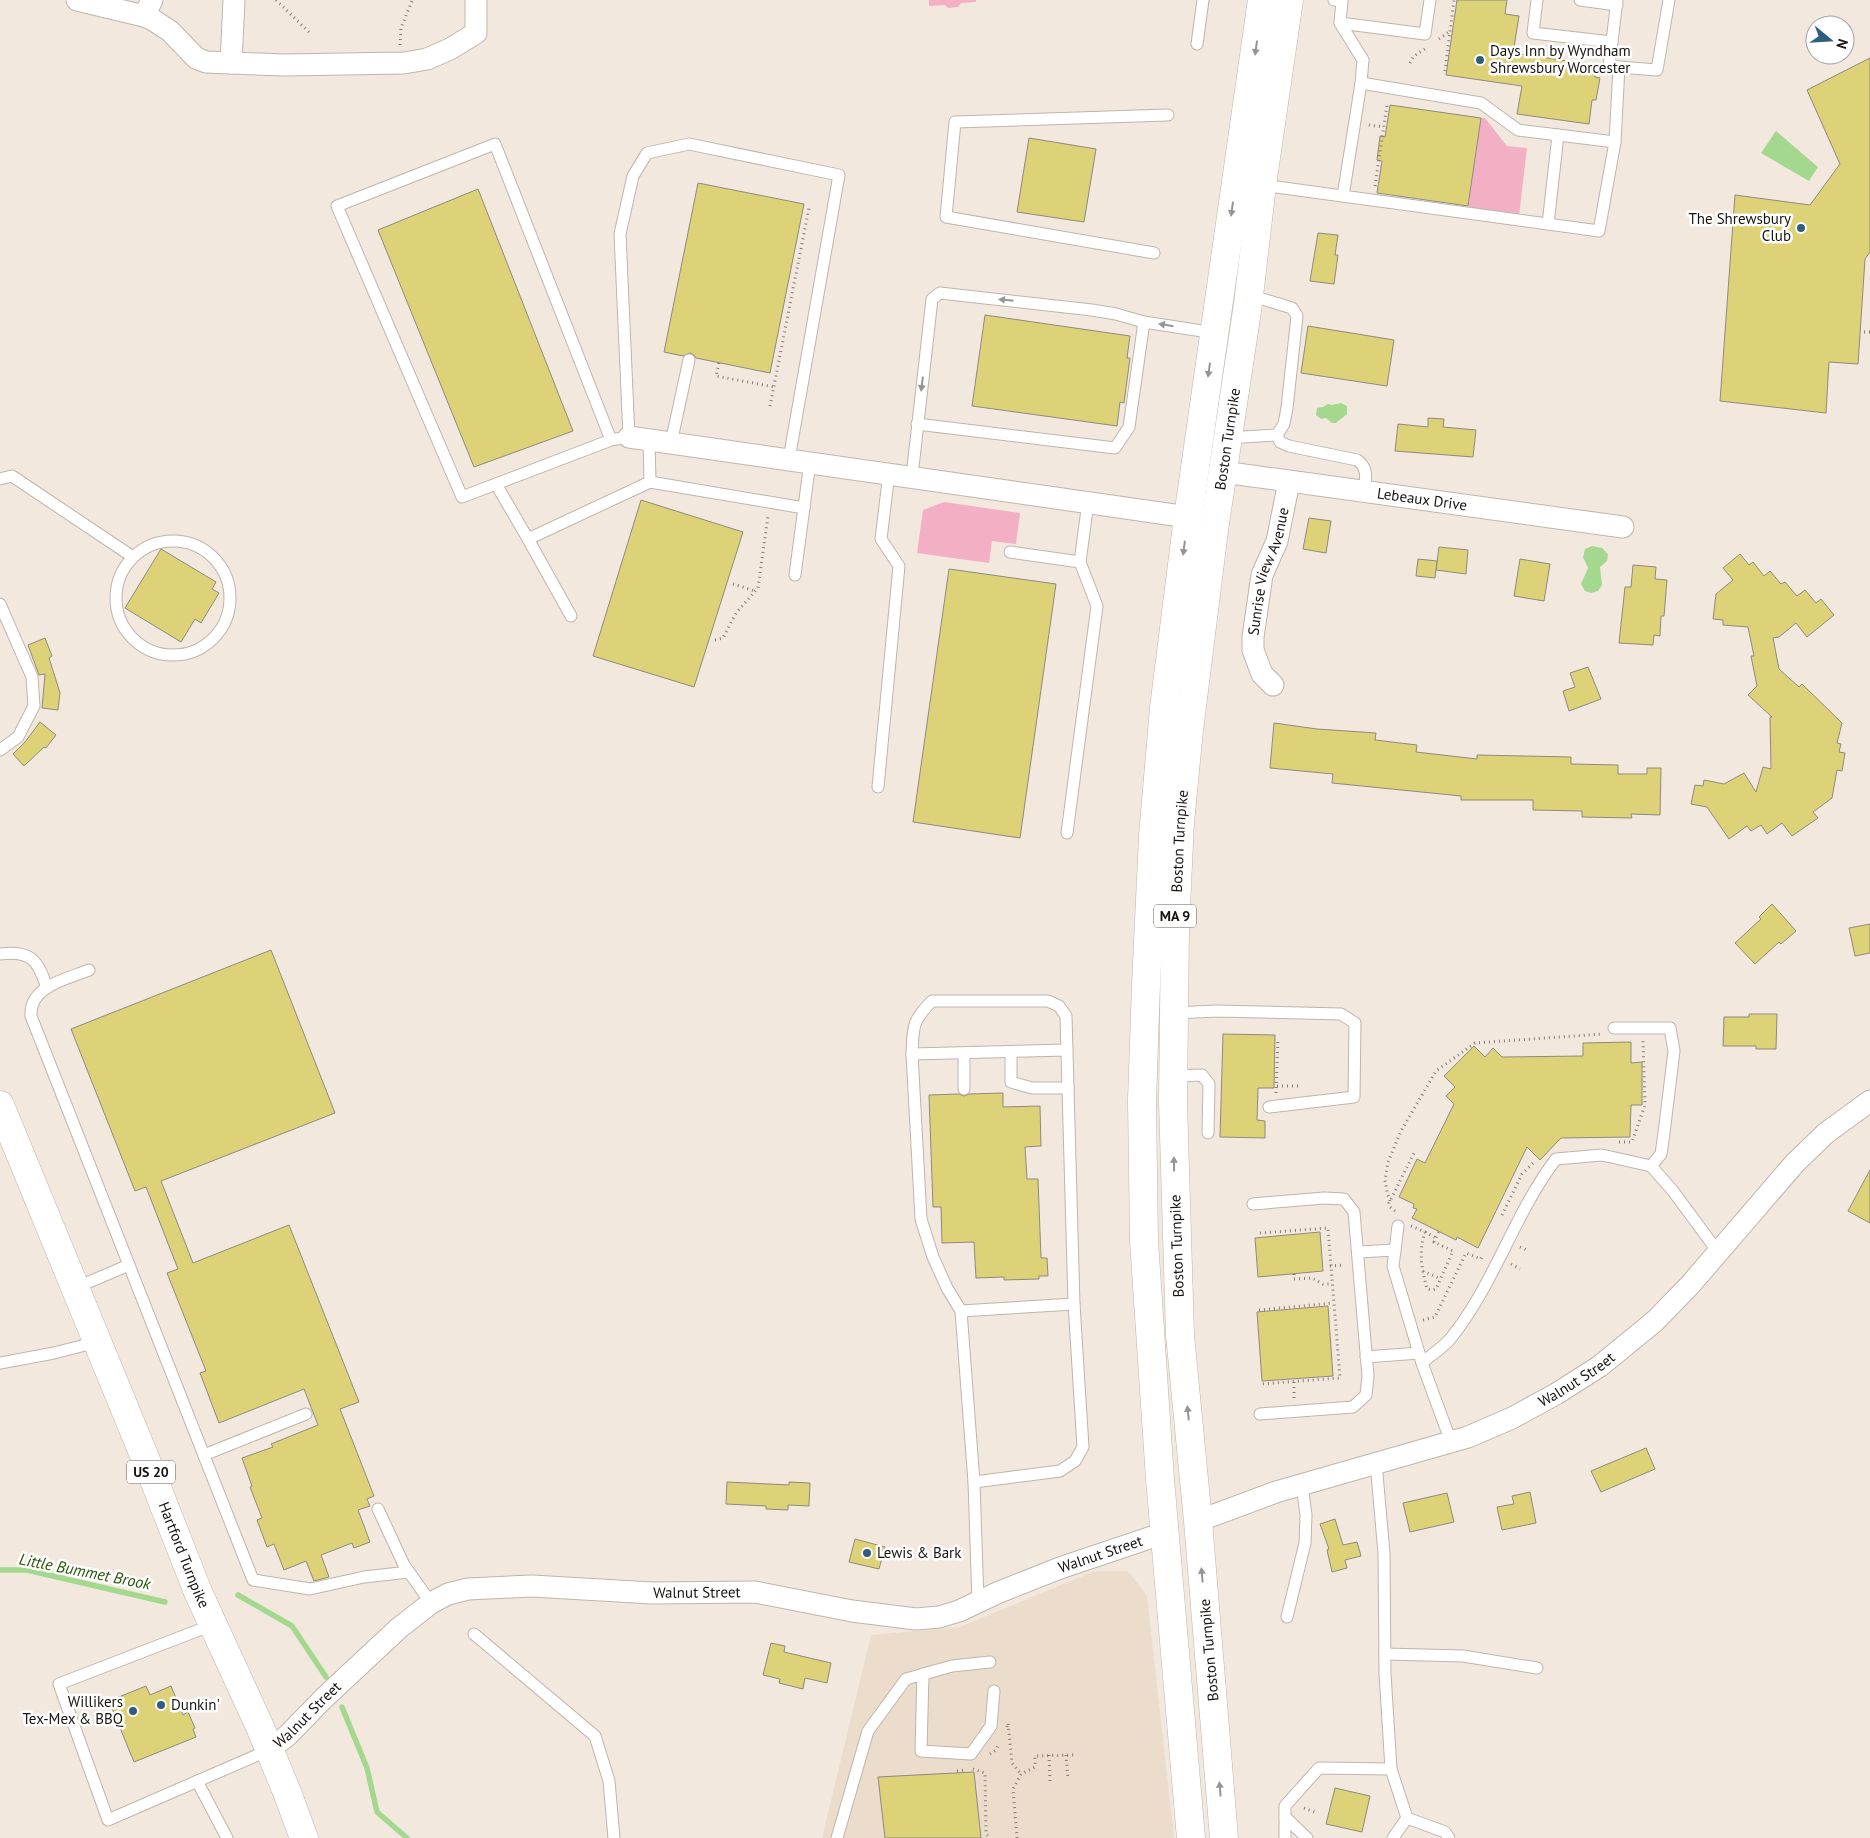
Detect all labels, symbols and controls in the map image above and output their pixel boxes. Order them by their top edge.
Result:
north arrow [1805,15,1855,65]
text: N [1832,37,1852,51]
one-way arrow [1251,41,1259,57]
place label: Days Inn by Wyndham Shrewsbury Worcester [1490,41,1631,77]
marker: Days Inn by Wyndham Shrewsbury Worcester [1474,54,1486,66]
one-way arrow [1228,201,1236,217]
place label: The Shrewsbury Club [1689,209,1791,245]
marker: The Shrewsbury Club [1795,222,1807,234]
one-way arrow [998,296,1014,304]
one-way arrow [1158,321,1174,329]
one-way arrow [1205,362,1213,378]
one-way arrow [918,377,926,393]
street label: Boston Turnpike [1210,387,1244,491]
street label: Lebeaux Drive [1376,483,1468,514]
street label: Sunrise View Avenue [1243,506,1293,637]
one-way arrow [1180,541,1188,557]
street label: Boston Turnpike [1167,789,1192,893]
road number: MA 9 [1154,904,1196,928]
one-way arrow [1170,1156,1178,1172]
street label: Boston Turnpike [1165,1194,1188,1298]
street label: Walnut Street [1535,1348,1619,1411]
one-way arrow [1183,1405,1191,1421]
road number: US 20 [127,1460,175,1484]
street label: Hartford Turnpike [154,1499,214,1611]
street label: Walnut Street [1056,1531,1145,1577]
place label: Lewis & Bark [877,1543,962,1562]
marker: Lewis & Bark [861,1547,873,1559]
water label: Little Bummet Brook [18,1548,153,1594]
one-way arrow [1198,1567,1206,1583]
street label: Walnut Street [653,1582,741,1602]
street label: Boston Turnpike [1195,1598,1222,1702]
street label: Walnut Street [269,1677,345,1752]
place label: Willikers Tex-Mex & BBQ [22,1692,124,1728]
place label: Dunkin' [171,1695,220,1714]
marker: Dunkin' [155,1699,167,1711]
marker: Willikers Tex-Mex & BBQ [127,1705,139,1717]
one-way arrow [1216,1781,1224,1797]

